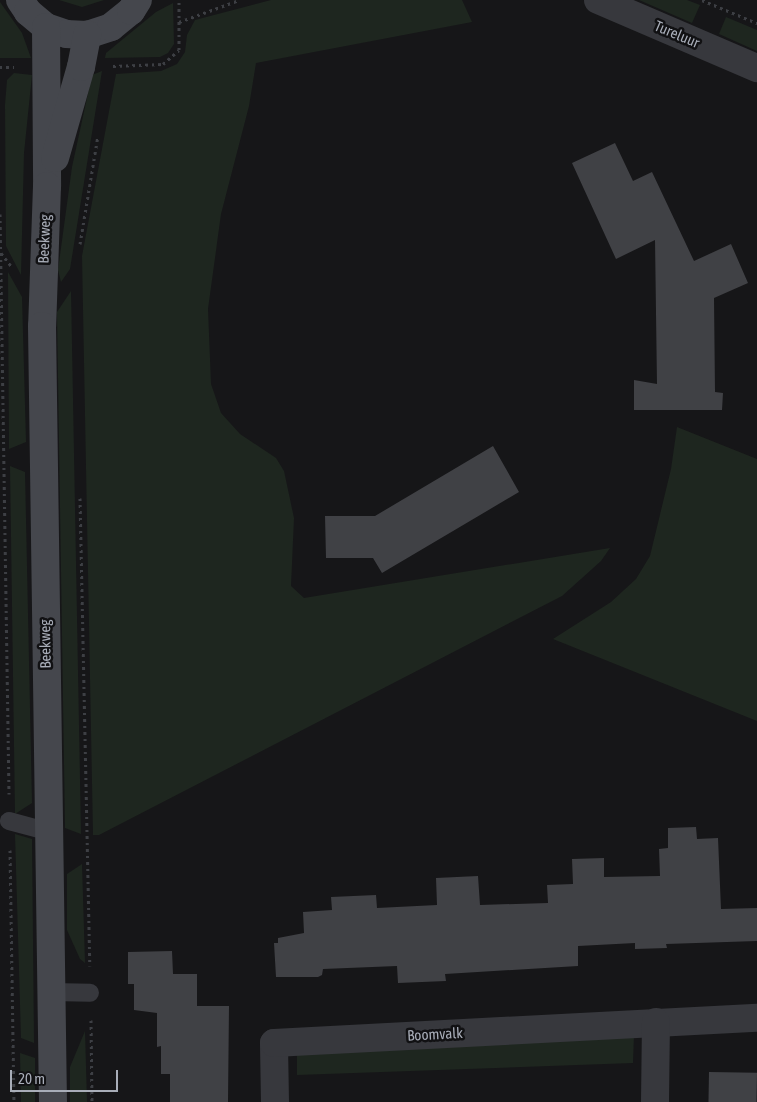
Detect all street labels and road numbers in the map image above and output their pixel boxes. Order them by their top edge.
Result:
street label: Tureluur [652,16,702,52]
street label: Beekweg [34,214,54,264]
street label: Beekweg [36,619,54,669]
street label: Boomvalk [407,1024,463,1044]

